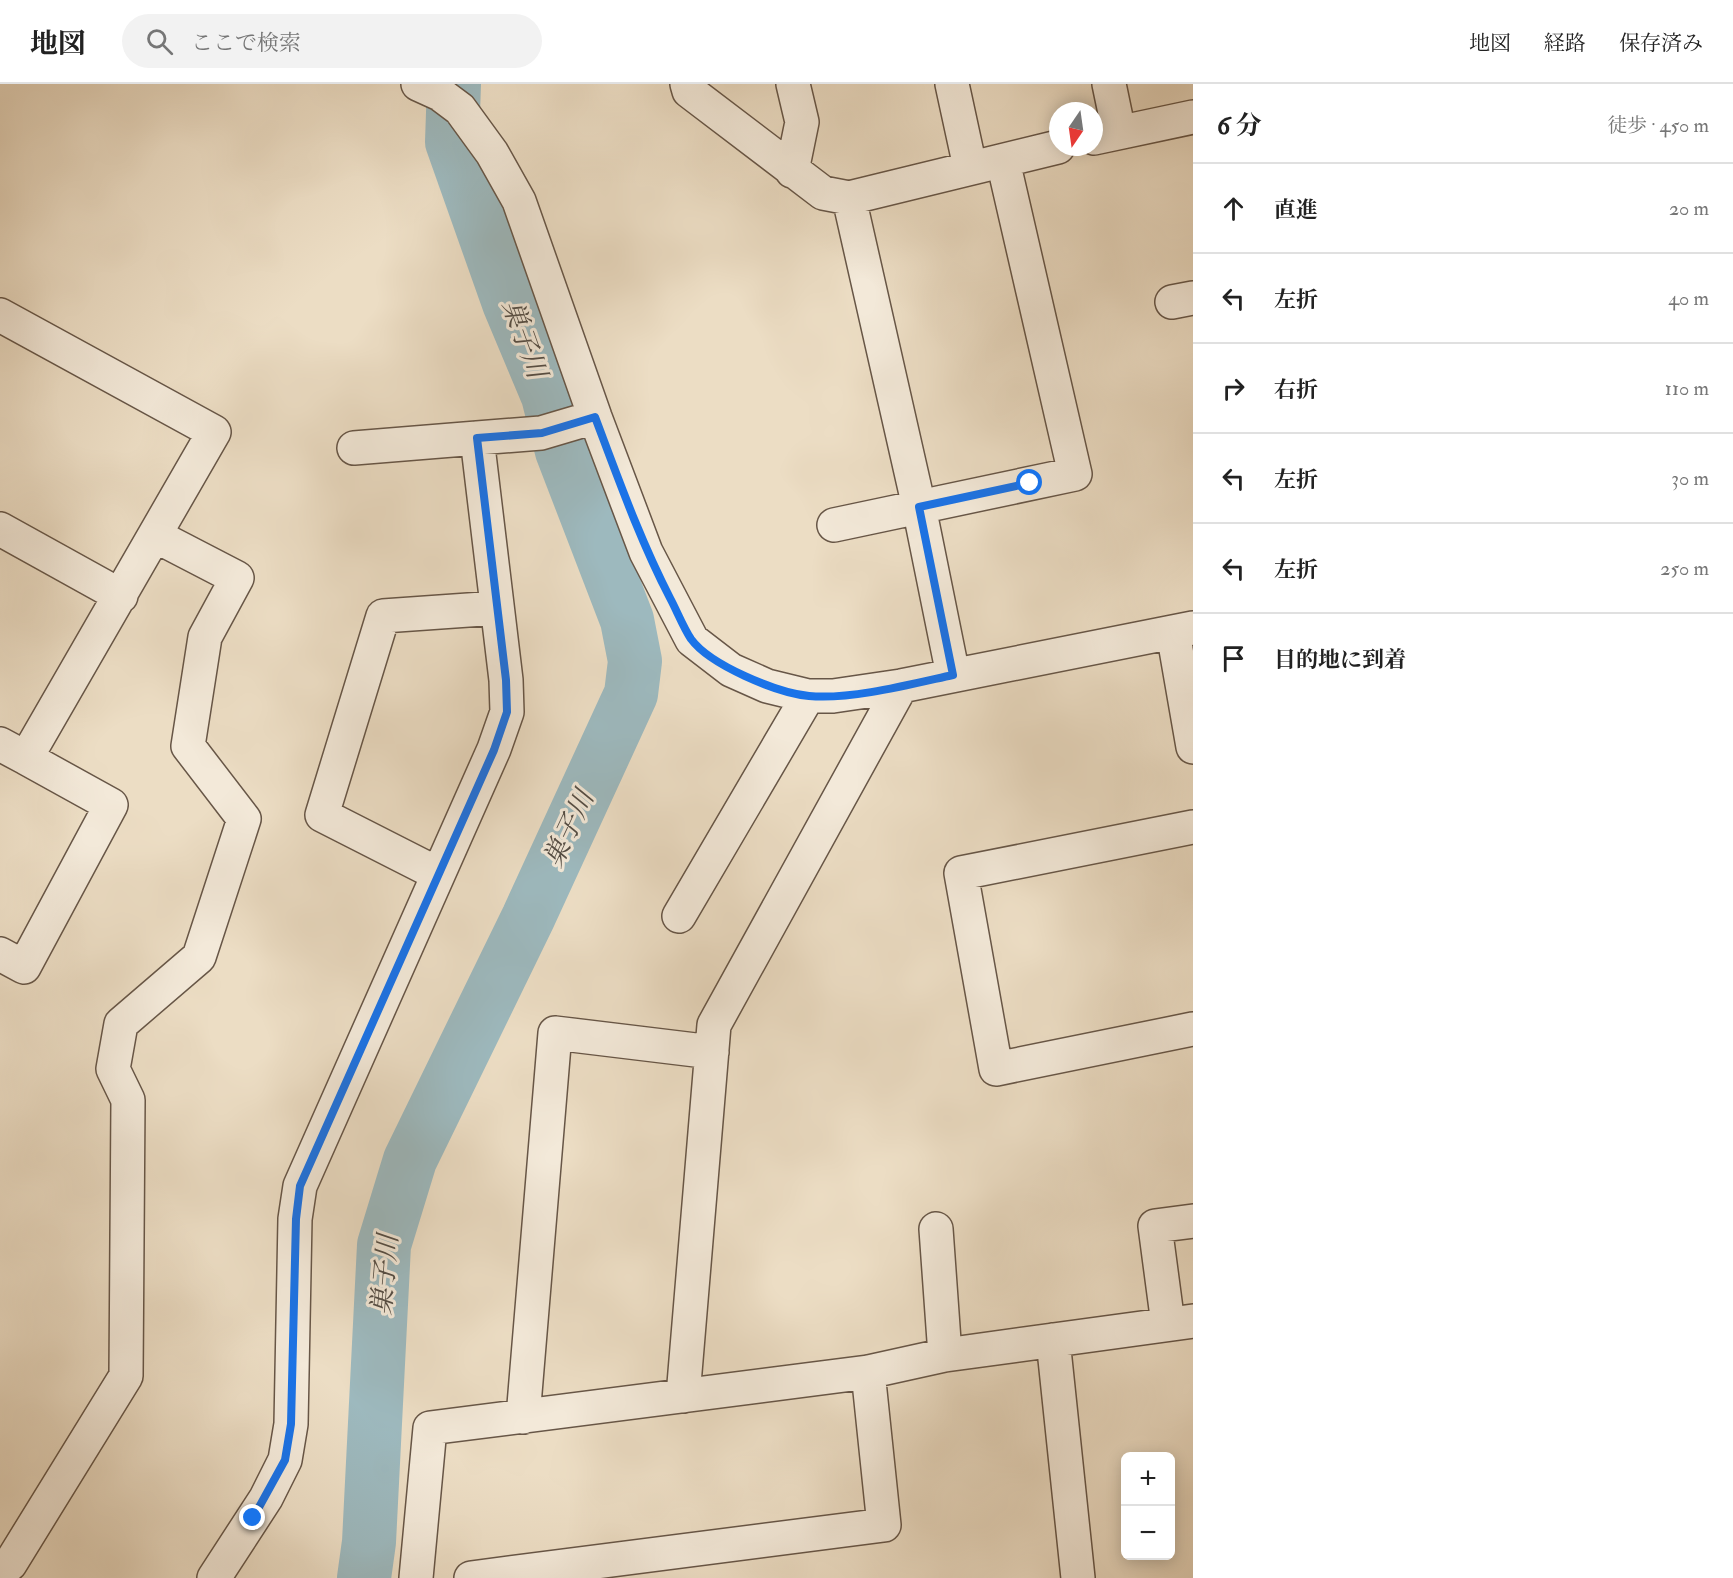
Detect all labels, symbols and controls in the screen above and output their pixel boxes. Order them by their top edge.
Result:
search box [122,14,542,68]
icon: search [143,25,176,58]
text: 地図 [30,27,86,62]
text: ここで検索 [191,29,301,57]
text: 地図 [1469,30,1511,57]
text: 経路 [1544,30,1586,57]
text: 保存済み [1619,30,1703,57]
north arrow [1049,102,1103,156]
text: 6 分 [1217,110,1262,142]
text: 徒歩 · 450 m [1607,113,1709,138]
icon: ahead [1217,192,1250,225]
text: 直進 [1274,196,1318,224]
text: 20 m [1669,196,1709,221]
icon: left [1217,282,1250,315]
text: 左折 [1274,286,1318,314]
text: 40 m [1668,286,1709,311]
water label: 巣子川 [495,295,554,386]
icon: right [1217,372,1250,405]
text: 右折 [1274,376,1318,404]
text: 110 m [1665,376,1709,401]
icon: left [1217,462,1250,495]
text: 左折 [1274,466,1318,494]
text: 30 m [1671,466,1709,491]
route start [1016,469,1042,495]
icon: left [1217,552,1250,585]
text: 左折 [1274,556,1318,584]
text: 250 m [1660,556,1709,581]
icon: arrive [1217,642,1250,675]
text: 目的地に到着 [1274,646,1406,674]
water label: 巣子川 [537,783,602,873]
water label: 巣子川 [365,1230,405,1317]
map controls [1121,1452,1175,1560]
button: + [1121,1452,1175,1506]
route end [239,1504,265,1530]
button: − [1121,1506,1175,1560]

